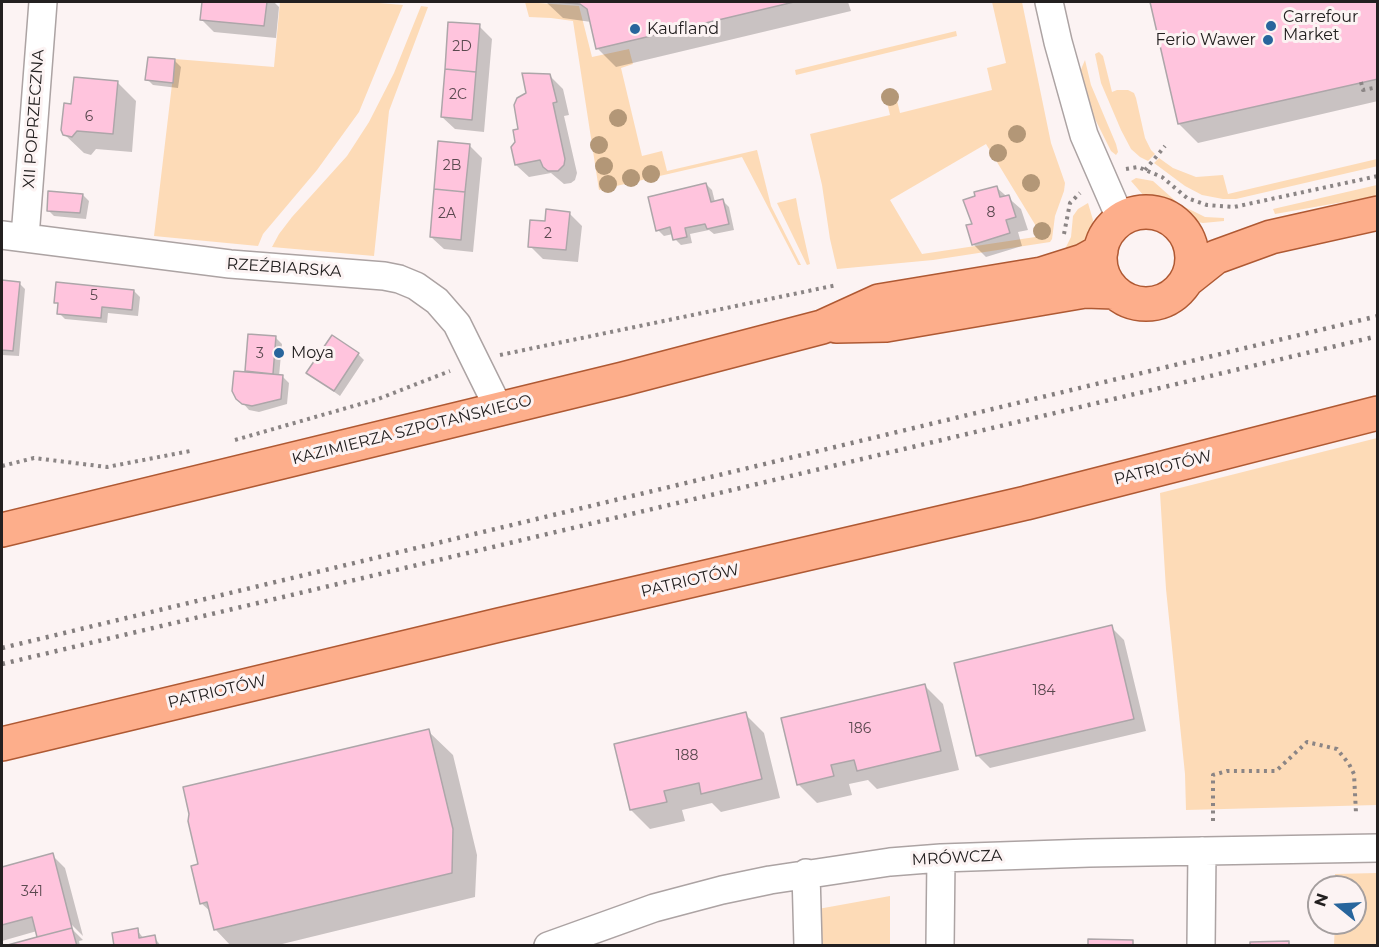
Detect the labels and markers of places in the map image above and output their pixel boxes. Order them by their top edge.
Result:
place label: Carrefour Market [1283,7,1358,45]
place label: Kaufland [647,19,719,39]
marker: Carrefour Market [1264,19,1278,33]
marker: Kaufland [628,22,642,36]
place label: Ferio Wawer [1156,30,1256,50]
marker: Ferio Wawer [1261,33,1275,47]
place label: Moya [291,343,334,363]
marker: Moya [272,346,286,360]

